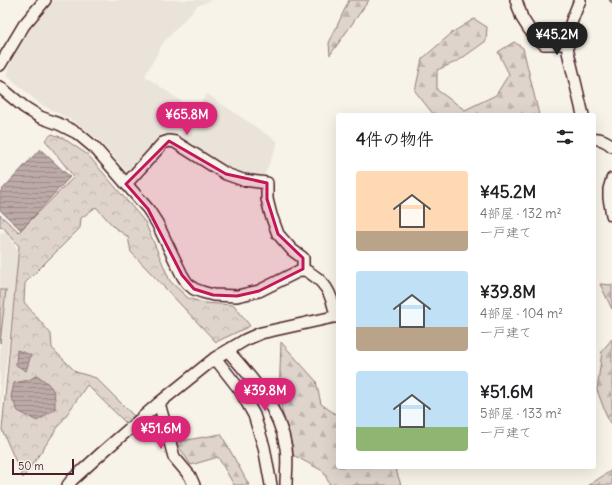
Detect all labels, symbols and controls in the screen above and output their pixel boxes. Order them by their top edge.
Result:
pin: ¥45.2M [524,22,590,56]
text: ¥45.2M [536,26,578,43]
pin: ¥65.8M [154,102,220,136]
text: ¥65.8M [165,106,209,123]
icon: filters [554,126,576,148]
text: 4件の物件 [356,128,434,150]
text: ¥45.2M [480,181,536,203]
icon: home [388,187,436,235]
text: 4部屋 · 132 m² [480,205,562,222]
text: 一戸建て [480,224,532,241]
text: ¥39.8M [480,281,536,303]
icon: home [388,287,436,335]
text: 4部屋 · 104 m² [480,305,563,322]
text: 一戸建て [480,324,532,341]
pin: ¥39.8M [232,378,298,412]
text: ¥51.6M [480,381,534,403]
text: ¥39.8M [244,382,286,399]
icon: home [388,387,436,435]
text: 5部屋 · 133 m² [480,405,562,422]
pin: ¥51.6M [128,416,194,450]
text: ¥51.6M [141,420,182,437]
text: 一戸建て [480,424,532,441]
scale bar [12,457,74,476]
text: 50 m [18,459,44,473]

